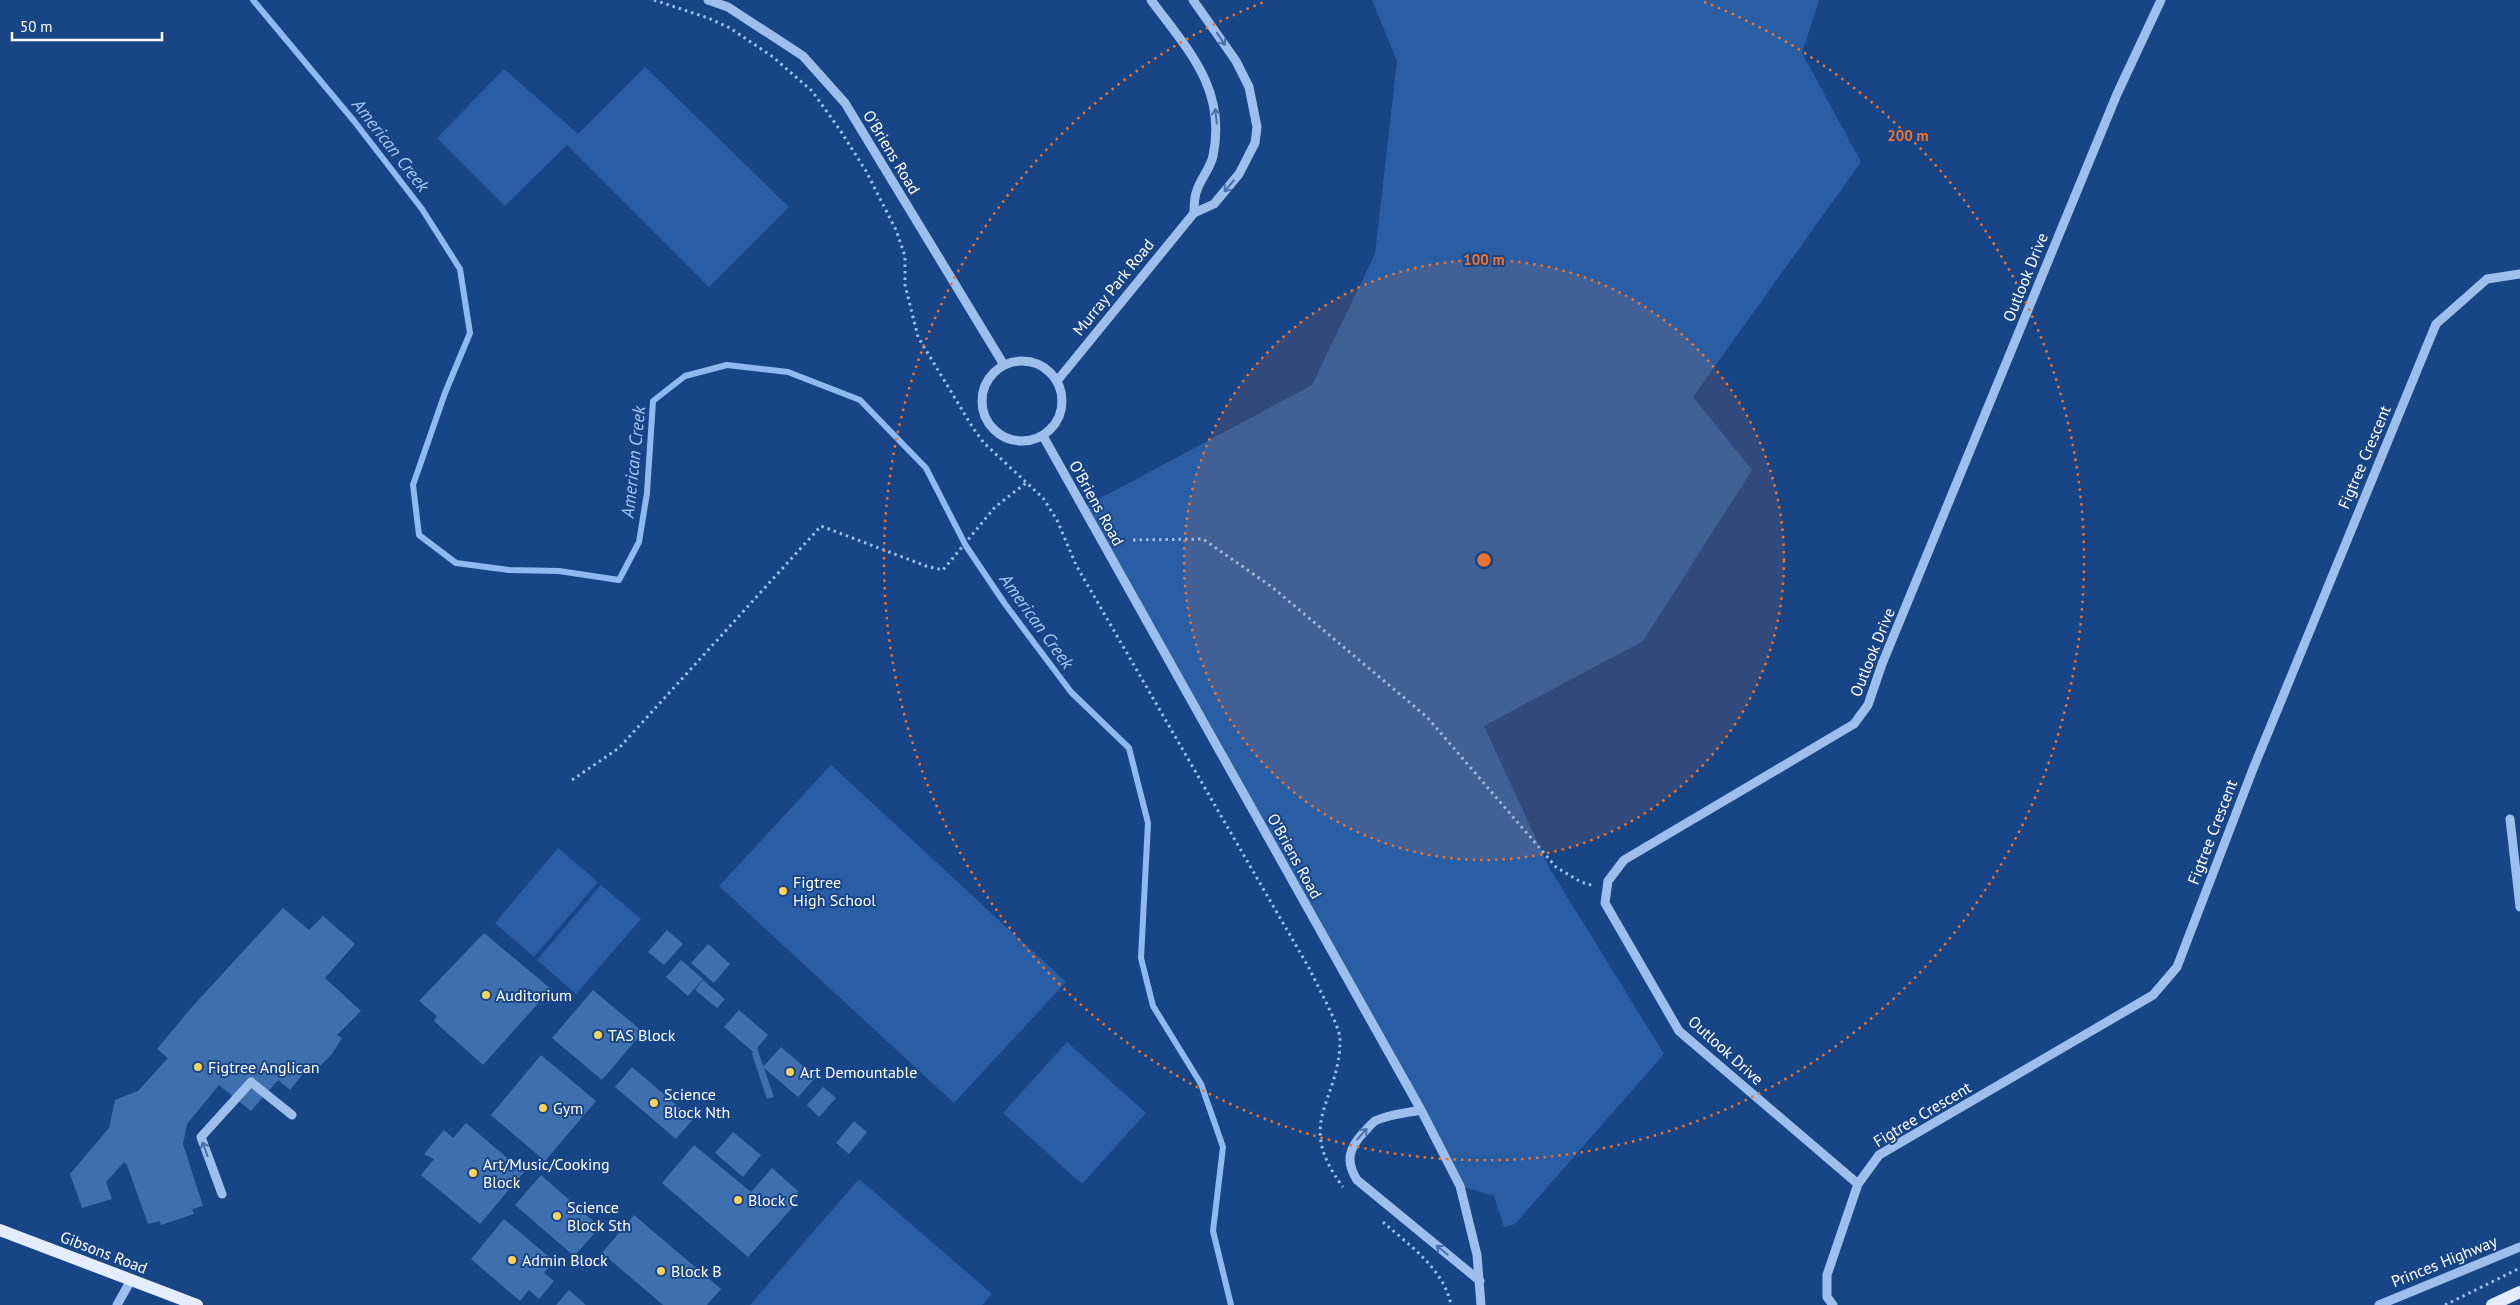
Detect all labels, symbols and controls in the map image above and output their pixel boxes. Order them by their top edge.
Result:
scale bar [12,10,162,42]
text: 50 m [20,17,53,36]
one-way arrow [1216,32,1226,46]
water label: American Creek [347,93,435,197]
street label: O'Briens Road [859,106,925,198]
one-way arrow [1211,108,1221,124]
text: 200 m [1887,126,1929,145]
one-way arrow [1224,179,1235,192]
street label: Outlook Drive [1998,230,2052,324]
street label: Murray Park Road [1068,235,1158,339]
text: 100 m [1463,250,1505,269]
street label: Figtree Crescent [2333,402,2395,512]
water label: American Creek [616,404,650,520]
street label: O'Briens Road [1065,457,1129,549]
centre of rings [1475,551,1493,569]
water label: American Creek [994,568,1080,674]
street label: Outlook Drive [1845,605,1899,699]
street label: Figtree Crescent [2183,776,2241,887]
street label: O'Briens Road [1263,810,1327,902]
place label: Figtree High School [793,872,876,910]
marker: Figtree High School [777,885,789,897]
place label: Auditorium [496,985,572,1005]
marker: Auditorium [480,989,492,1001]
street label: Outlook Drive [1684,1011,1768,1089]
place label: TAS Block [608,1025,676,1045]
marker: TAS Block [592,1029,604,1041]
place label: Figtree Anglican [208,1057,319,1077]
marker: Figtree Anglican [192,1061,204,1073]
place label: Art Demountable [800,1062,917,1082]
marker: Art Demountable [784,1066,796,1078]
street label: Figtree Crescent [1869,1077,1975,1151]
place label: Science Block Nth [664,1084,730,1122]
marker: Science Block Nth [648,1097,660,1109]
place label: Gym [553,1098,583,1118]
marker: Gym [537,1102,549,1114]
one-way arrow [1356,1128,1368,1141]
one-way arrow [200,1141,209,1157]
place label: Art/Music/Cooking Block [483,1154,610,1192]
marker: Art/Music/Cooking Block [467,1167,479,1179]
place label: Block C [748,1190,798,1210]
marker: Block C [732,1194,744,1206]
place label: Science Block Sth [567,1197,631,1235]
marker: Science Block Sth [551,1210,563,1222]
street label: Gibsons Road [58,1226,150,1278]
street label: Princes Highway [2388,1230,2500,1291]
one-way arrow [1436,1245,1449,1256]
place label: Admin Block [522,1250,608,1270]
marker: Admin Block [506,1254,518,1266]
place label: Block B [671,1261,722,1281]
marker: Block B [655,1265,667,1277]

